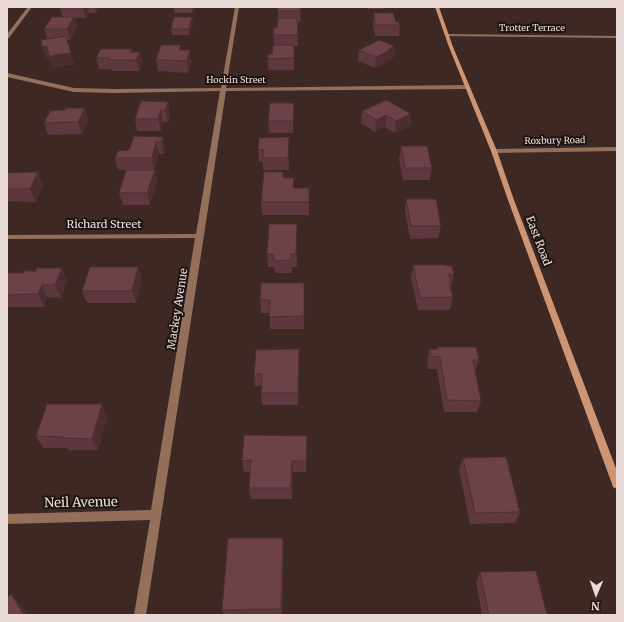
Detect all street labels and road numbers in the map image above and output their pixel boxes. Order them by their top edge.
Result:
street label: Trotter Terrace [499,23,565,33]
street label: Hockin Street [206,75,266,85]
street label: Roxbury Road [524,135,586,147]
street label: East Road [522,214,554,268]
street label: Richard Street [66,218,142,232]
street label: Mackey Avenue [165,267,191,351]
street label: Neil Avenue [44,495,118,511]

